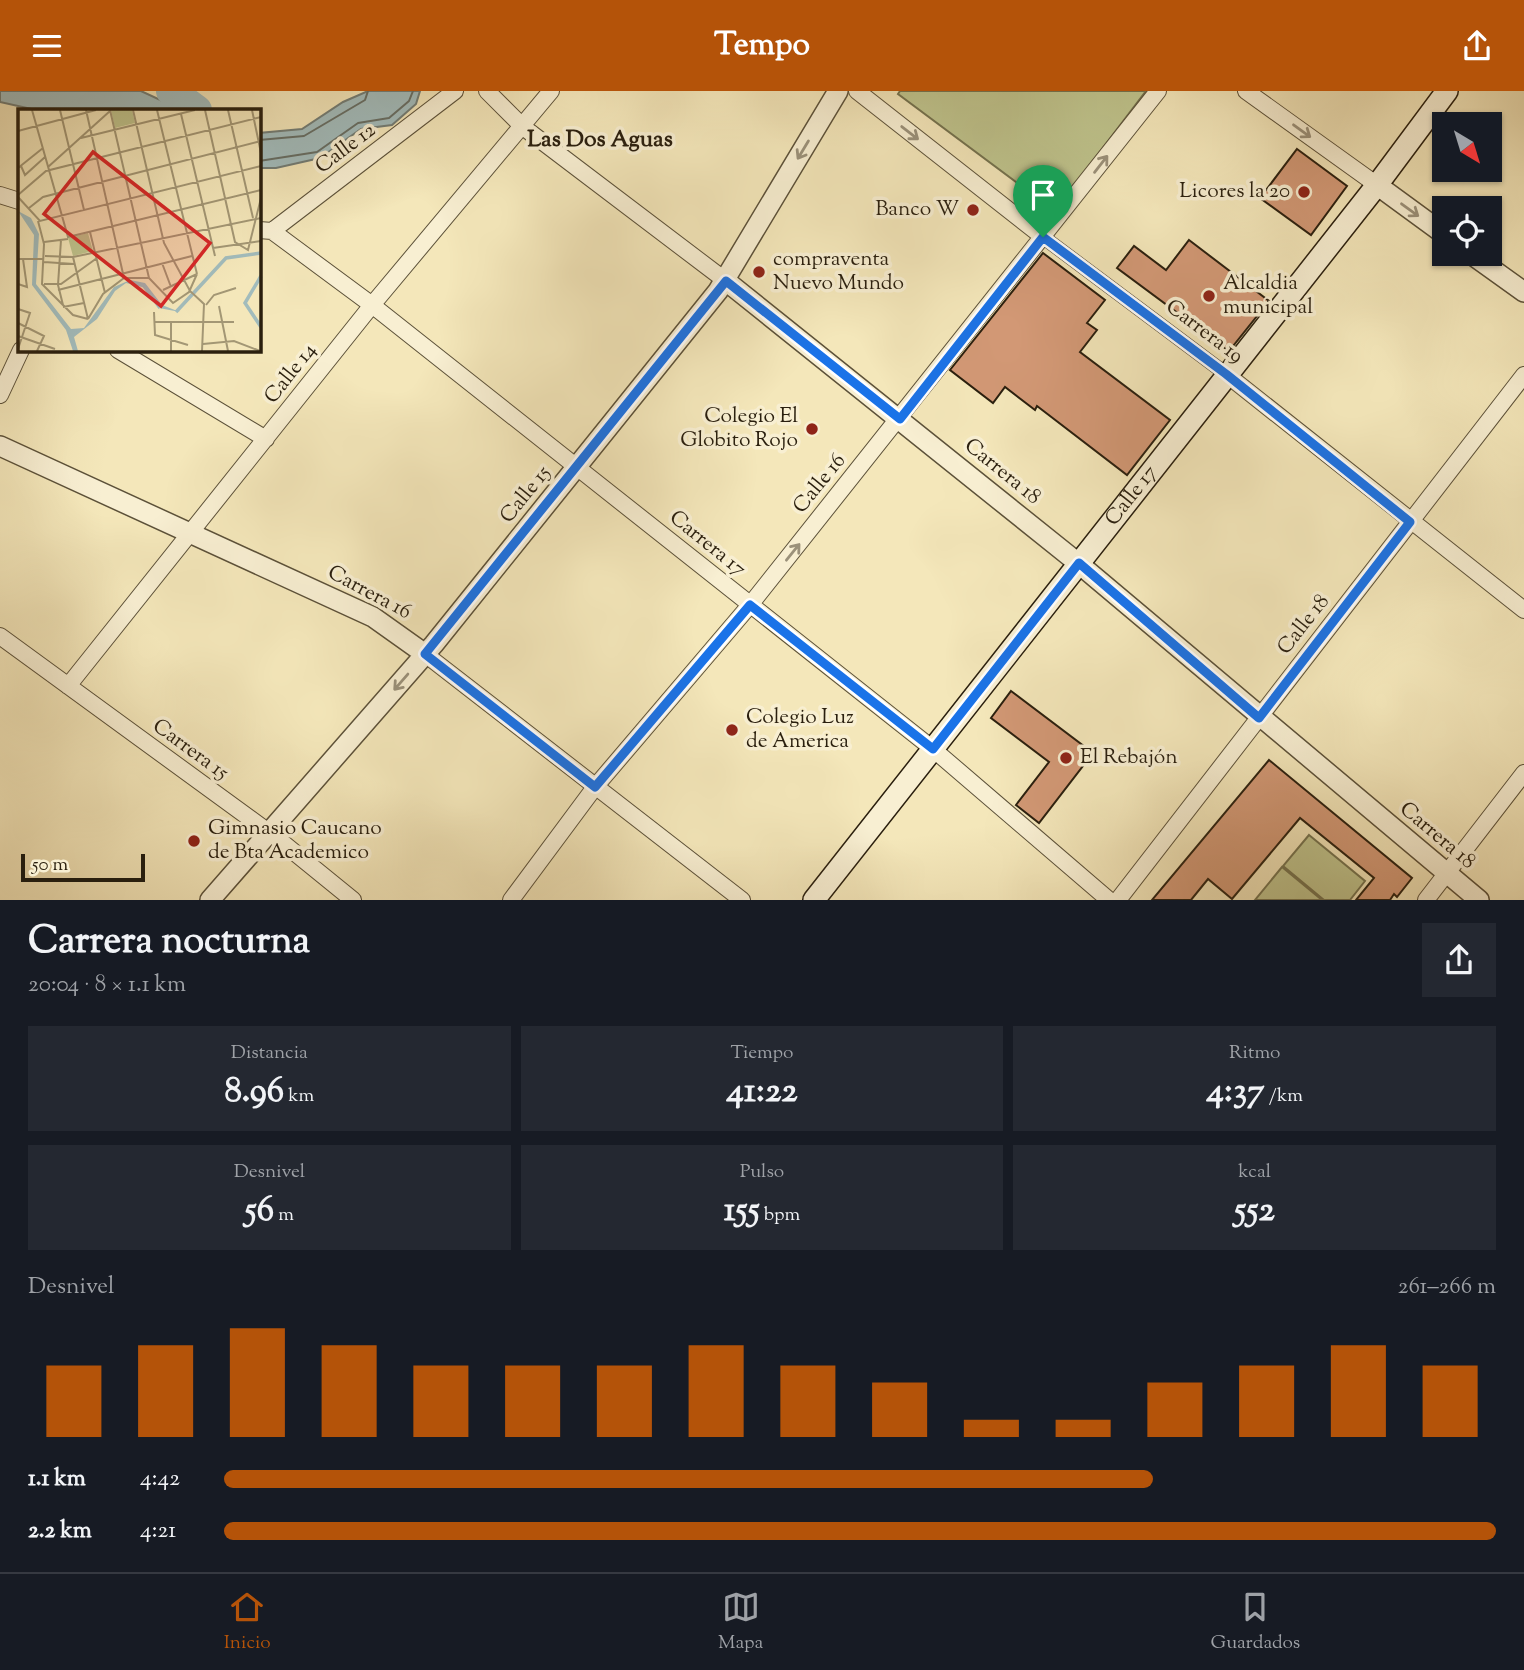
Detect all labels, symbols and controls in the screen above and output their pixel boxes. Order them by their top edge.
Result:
text: Tempo [714,23,810,69]
icon: menu [28,27,66,65]
icon: share [1458,27,1496,65]
inset map [18,109,261,352]
north arrow [1432,112,1502,182]
map controls [1432,112,1502,266]
street label: Calle 12 [309,116,383,182]
district label: Las Dos Aguas [527,124,673,157]
one-way arrow [1292,124,1311,138]
one-way arrow [901,126,919,141]
one-way arrow [796,139,810,159]
one-way arrow [1093,155,1108,174]
pin [1013,165,1073,237]
icon: arrive [1024,176,1062,214]
place label: Licores la 20 [1179,177,1290,207]
marker: Licores la 20 [1296,184,1312,200]
place label: Banco W [875,195,959,225]
button: locate [1432,196,1502,266]
marker: Banco W [965,202,981,218]
one-way arrow [1400,202,1419,217]
place label: compraventa Nuevo Mundo [773,245,904,299]
marker: compraventa Nuevo Mundo [751,264,767,280]
place label: Alcaldia municipal [1223,269,1313,323]
marker: Alcaldia municipal [1201,288,1217,304]
street label: Carrera 19 [1159,293,1249,371]
street label: Calle 14 [258,337,324,411]
place label: Colegio El Globito Rojo [680,402,798,456]
marker: Colegio El Globito Rojo [804,421,820,437]
street label: Carrera 18 [957,432,1047,512]
street label: Calle 16 [786,447,854,521]
street label: Calle 17 [1099,459,1166,533]
street label: Calle 15 [493,460,559,530]
street label: Carrera 17 [662,504,752,585]
one-way arrow [785,544,800,562]
street label: Carrera 16 [322,558,416,628]
street label: Calle 18 [1271,588,1337,662]
one-way arrow [393,673,409,691]
place label: Colegio Luz de America [746,703,854,757]
street label: Carrera 15 [146,712,234,788]
marker: Colegio Luz de America [724,722,740,738]
place label: El Rebajón [1080,743,1178,773]
marker: El Rebajón [1058,750,1074,766]
street label: Carrera 18 [1392,795,1482,877]
place label: Gimnasio Caucano de Bta Academico [208,814,382,868]
marker: Gimnasio Caucano de Bta Academico [186,833,202,849]
scale bar [21,851,145,883]
text: 50 m [32,852,68,879]
text: Carrera nocturna [28,916,310,970]
button: share [1422,923,1496,997]
text: 20:04 · 8 × 1.1 km [28,969,186,1002]
text: Distancia [231,1040,308,1067]
text: Tiempo [730,1040,794,1067]
text: Ritmo [1229,1040,1280,1067]
text: 8.96 [224,1067,284,1118]
text: 41:22 [726,1067,798,1118]
text: 4:37 [1206,1067,1265,1118]
text: km [284,1083,314,1110]
text: /km [1265,1083,1303,1110]
text: Desnivel [234,1159,305,1186]
text: Pulso [740,1159,784,1186]
text: kcal [1238,1159,1271,1186]
text: 56 [245,1186,274,1237]
text: 155 [724,1186,760,1237]
text: 552 [1234,1186,1275,1237]
text: m [274,1202,294,1229]
text: bpm [760,1202,800,1229]
text: Desnivel [28,1271,114,1304]
text: 261–266 m [1398,1271,1496,1304]
text: 1.1 km [28,1463,86,1496]
text: 4:42 [140,1463,180,1496]
text: 2.2 km [28,1515,92,1548]
text: 4:21 [140,1515,176,1548]
tab: Inicio [224,1588,271,1657]
tab: Mapa [718,1588,763,1657]
tab: Guardados [1211,1588,1300,1657]

